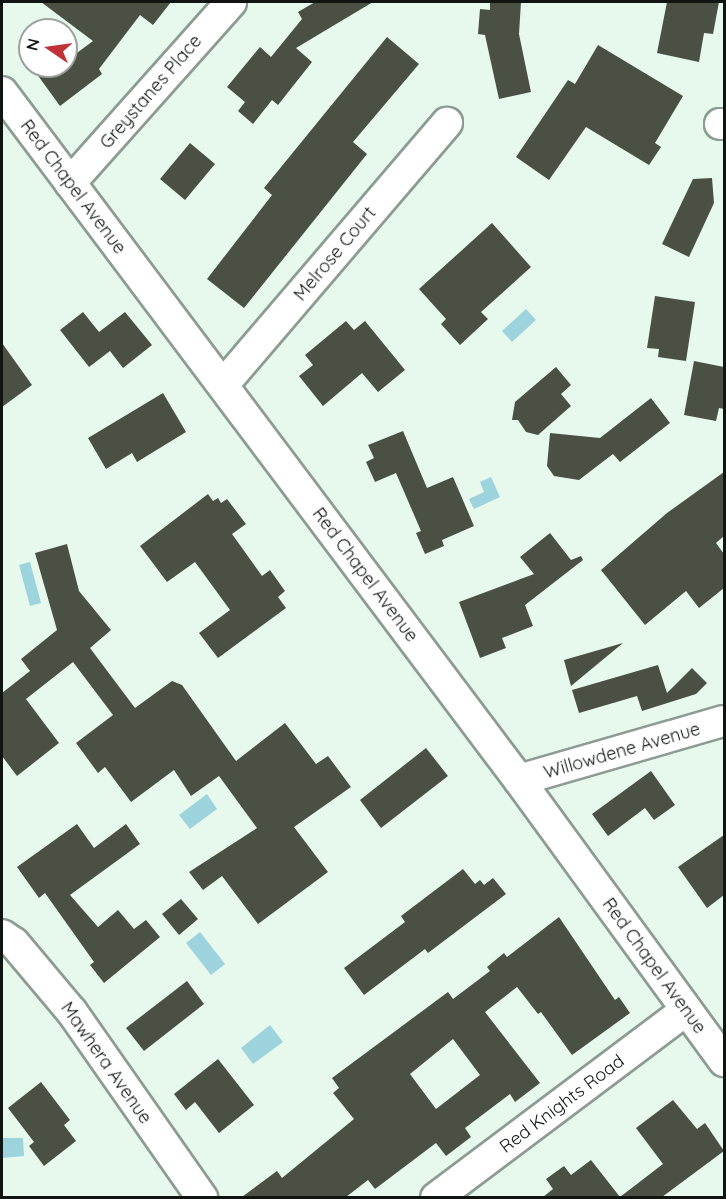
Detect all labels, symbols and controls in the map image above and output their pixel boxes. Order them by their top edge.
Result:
north arrow [18,18,78,78]
street label: Greystanes Place [96,31,206,153]
text: N [21,36,43,52]
street label: Red Chapel Avenue [15,116,131,258]
street label: Melrose Court [289,203,381,305]
street label: Red Chapel Avenue [307,504,423,646]
street label: Willowdene Avenue [541,718,703,784]
street label: Red Chapel Avenue [597,894,711,1038]
street label: Mawhera Avenue [56,998,156,1128]
street label: Red Knights Road [496,1050,628,1158]

